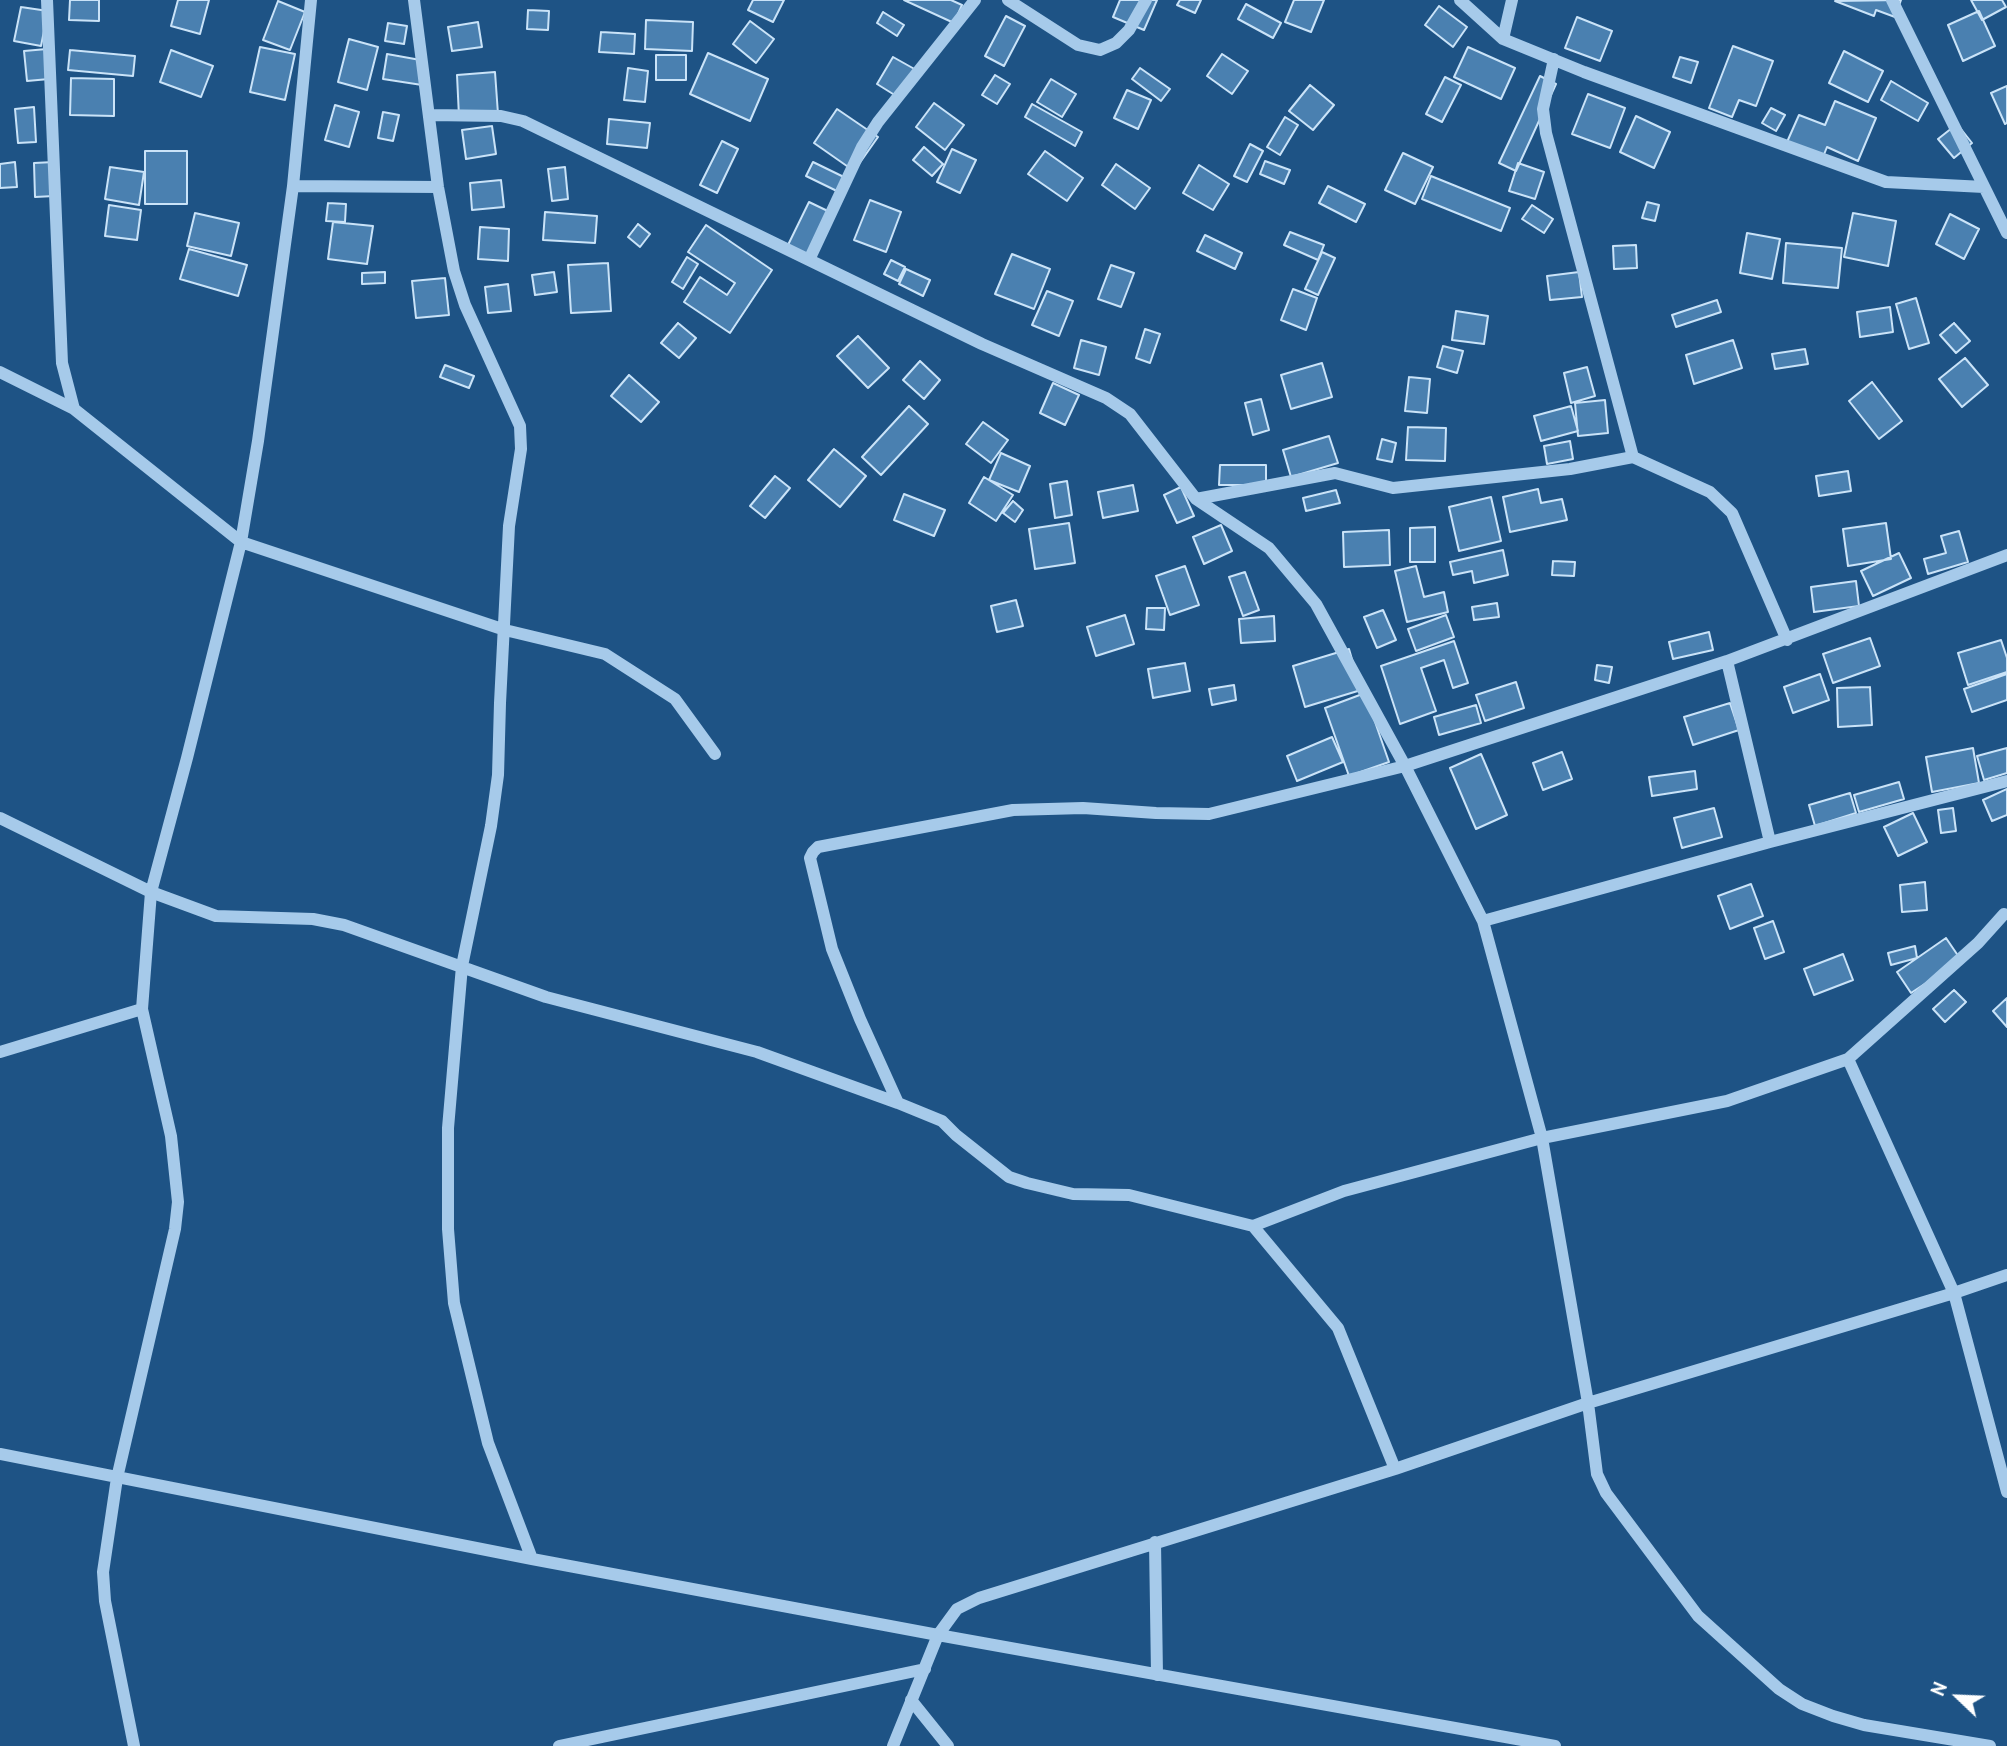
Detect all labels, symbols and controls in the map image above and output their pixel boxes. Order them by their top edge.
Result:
north arrow [1923,1662,1993,1732]
text: N [1925,1678,1952,1699]

